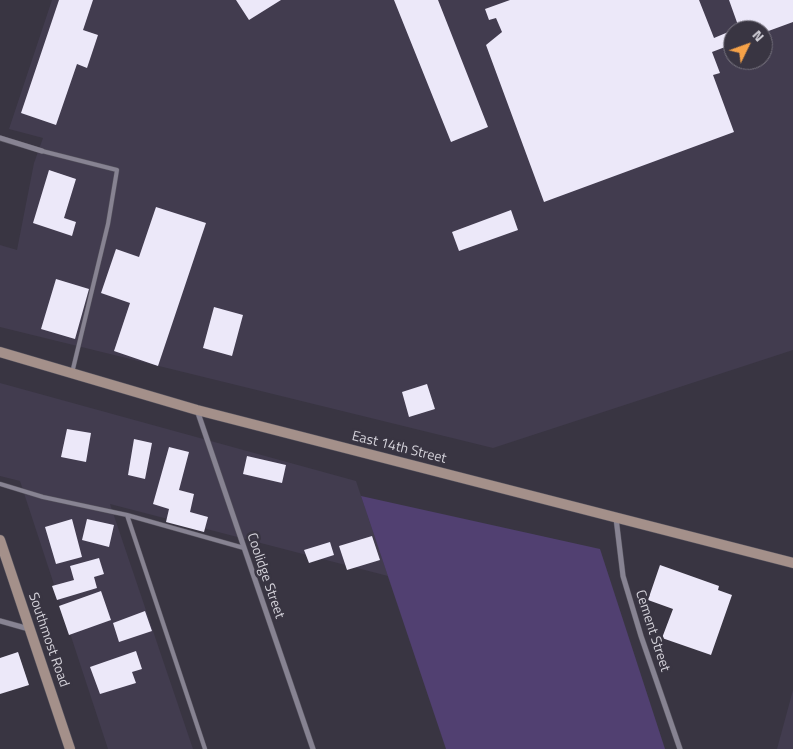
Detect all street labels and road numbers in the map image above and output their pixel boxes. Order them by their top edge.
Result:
street label: East 14th Street [350,428,448,468]
street label: Coolidge Street [243,531,287,621]
street label: Cement Street [631,588,673,674]
street label: Southmost Road [24,591,72,689]

